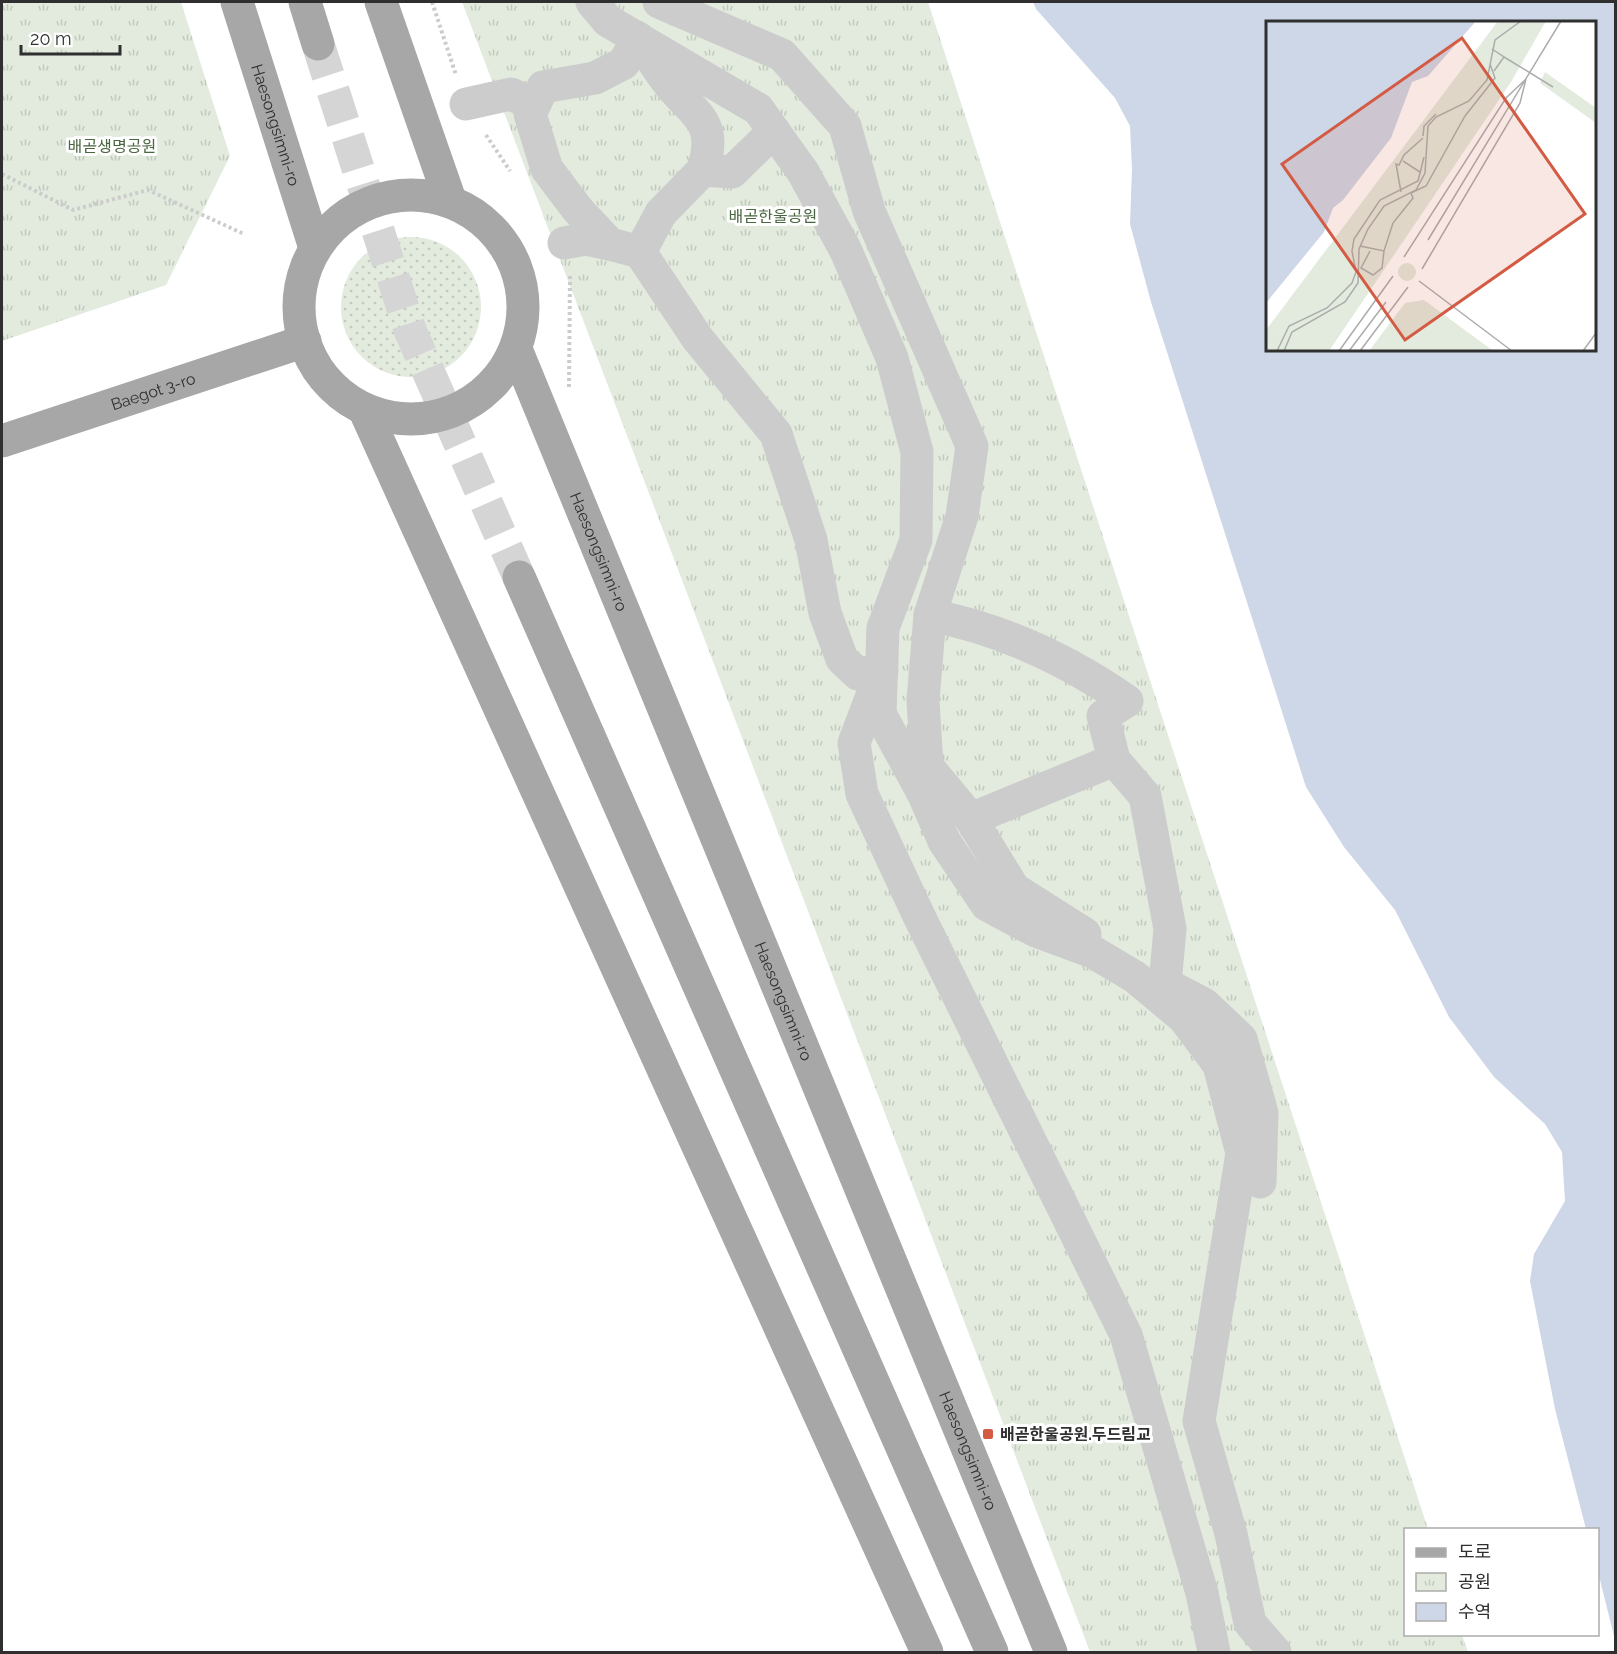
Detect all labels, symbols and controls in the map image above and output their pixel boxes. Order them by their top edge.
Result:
scale bar [21,18,120,56]
inset map [1266,21,1596,351]
text: 20 m [30,28,72,49]
street label: Haesongsimni-ro [247,62,304,188]
park label: 배곧생명공원 [68,137,156,156]
park label: 배곧한울공원 [729,207,817,226]
street label: Baegot 3-ro [108,369,198,414]
street label: Haesongsimni-ro [566,490,632,614]
street label: Haesongsimni-ro [750,939,816,1064]
street label: Haesongsimni-ro [935,1389,1001,1513]
place label: 배곧한울공원.두드림교 [1000,1425,1151,1444]
marker: 배곧한울공원.두드림교 [981,1427,995,1441]
legend [1404,1528,1599,1636]
text: 도로 [1458,1541,1491,1562]
text: 공원 [1458,1571,1491,1592]
text: 수역 [1458,1601,1491,1622]

